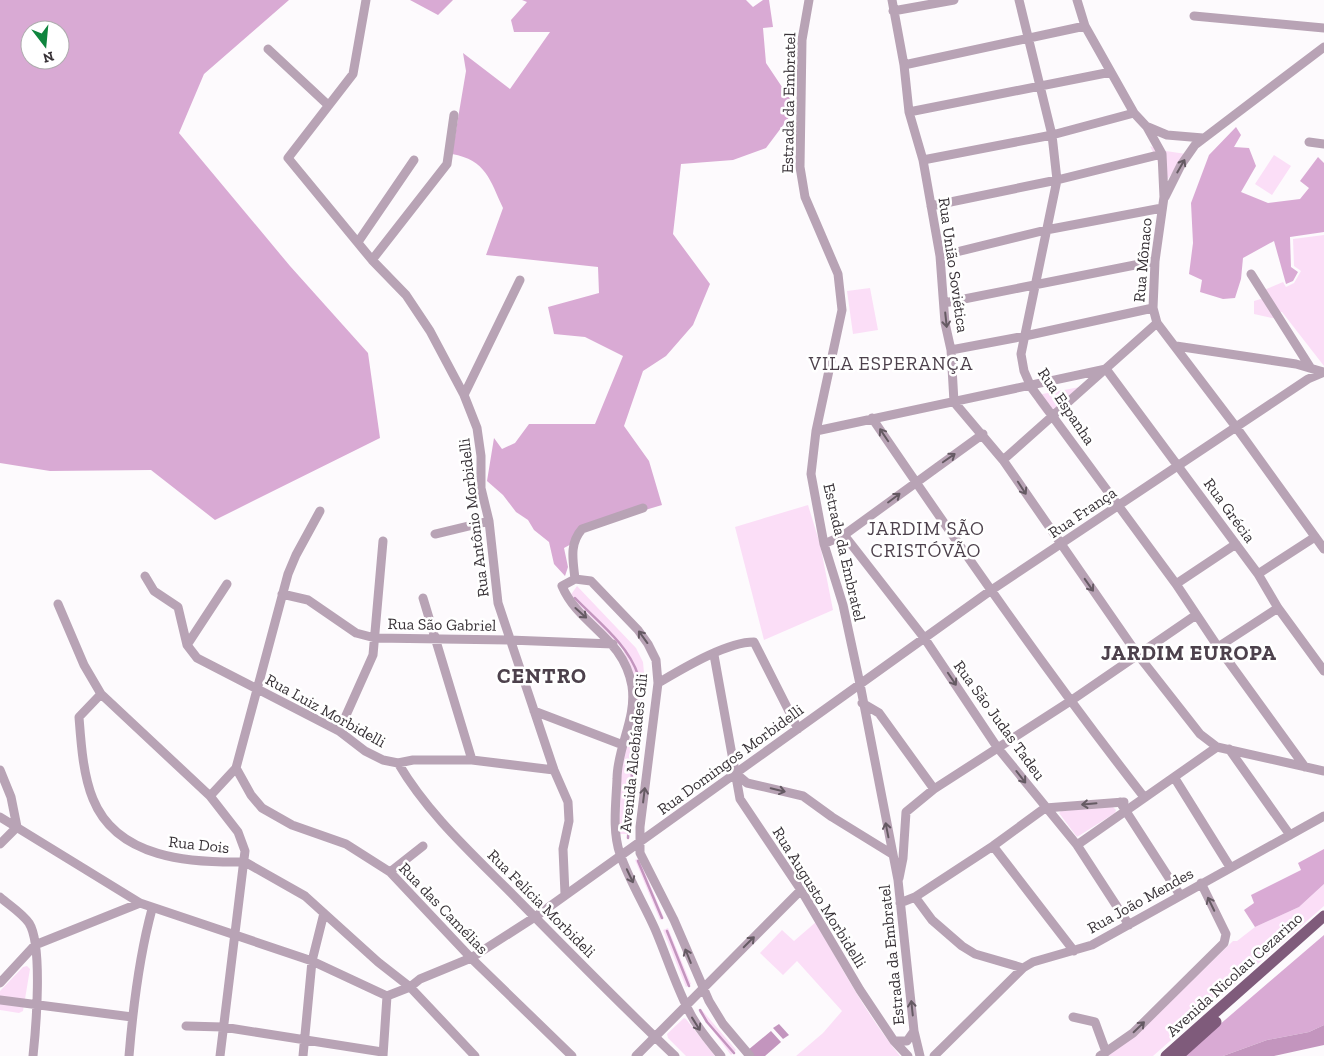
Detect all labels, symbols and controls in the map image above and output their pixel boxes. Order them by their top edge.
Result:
north arrow [20,20,70,70]
street label: Estrada da Embratel [778,32,799,174]
text: N [41,47,56,67]
one-way arrow [1176,159,1186,173]
street label: Rua União Soviética [935,196,972,334]
street label: Rua Mônaco [1129,217,1156,303]
one-way arrow [941,312,951,328]
district label: VILA ESPERANÇA [808,352,973,375]
street label: Rua Espanha [1034,364,1099,449]
one-way arrow [879,429,889,443]
street label: Rua Antônio Morbidelli [454,437,493,598]
one-way arrow [942,453,956,463]
street label: Rua Grécia [1200,474,1260,546]
one-way arrow [1017,480,1027,494]
street label: Estrada da Embratel [819,481,870,623]
street label: Rua França [1045,483,1120,542]
one-way arrow [887,493,901,503]
district label: JARDIM SÃO CRISTÓVÃO [867,517,985,562]
one-way arrow [1084,577,1094,591]
one-way arrow [575,607,588,619]
street label: Rua São Gabriel [388,614,496,635]
one-way arrow [638,630,648,644]
district label: JARDIM EUROPA [1101,640,1277,665]
street label: Rua São Judas Tadeu [950,657,1049,784]
district label: CENTRO [497,663,587,688]
street label: Rua Luiz Morbidelli [262,670,390,752]
street label: Avenida Alcebíades Gili [616,672,651,834]
one-way arrow [947,672,957,686]
street label: Rua Domingos Morbidelli [654,700,807,819]
one-way arrow [1016,770,1026,784]
one-way arrow [770,786,786,795]
one-way arrow [639,788,649,804]
one-way arrow [1082,799,1098,809]
one-way arrow [882,822,891,838]
street label: Rua Augusto Morbidelli [769,823,871,972]
street label: Rua Dois [168,832,230,857]
street label: Rua Felícia Morbideli [484,845,600,962]
street label: Rua das Camélias [395,859,492,958]
street label: Rua João Mendes [1084,863,1197,937]
one-way arrow [626,868,635,883]
street label: Estrada da Embratel [875,884,908,1026]
one-way arrow [1206,897,1215,912]
street label: Avenida Nicolau Cezarino [1162,908,1306,1041]
one-way arrow [743,936,755,948]
one-way arrow [683,949,693,964]
one-way arrow [907,1000,917,1016]
one-way arrow [691,1017,702,1031]
one-way arrow [1133,1021,1145,1033]

